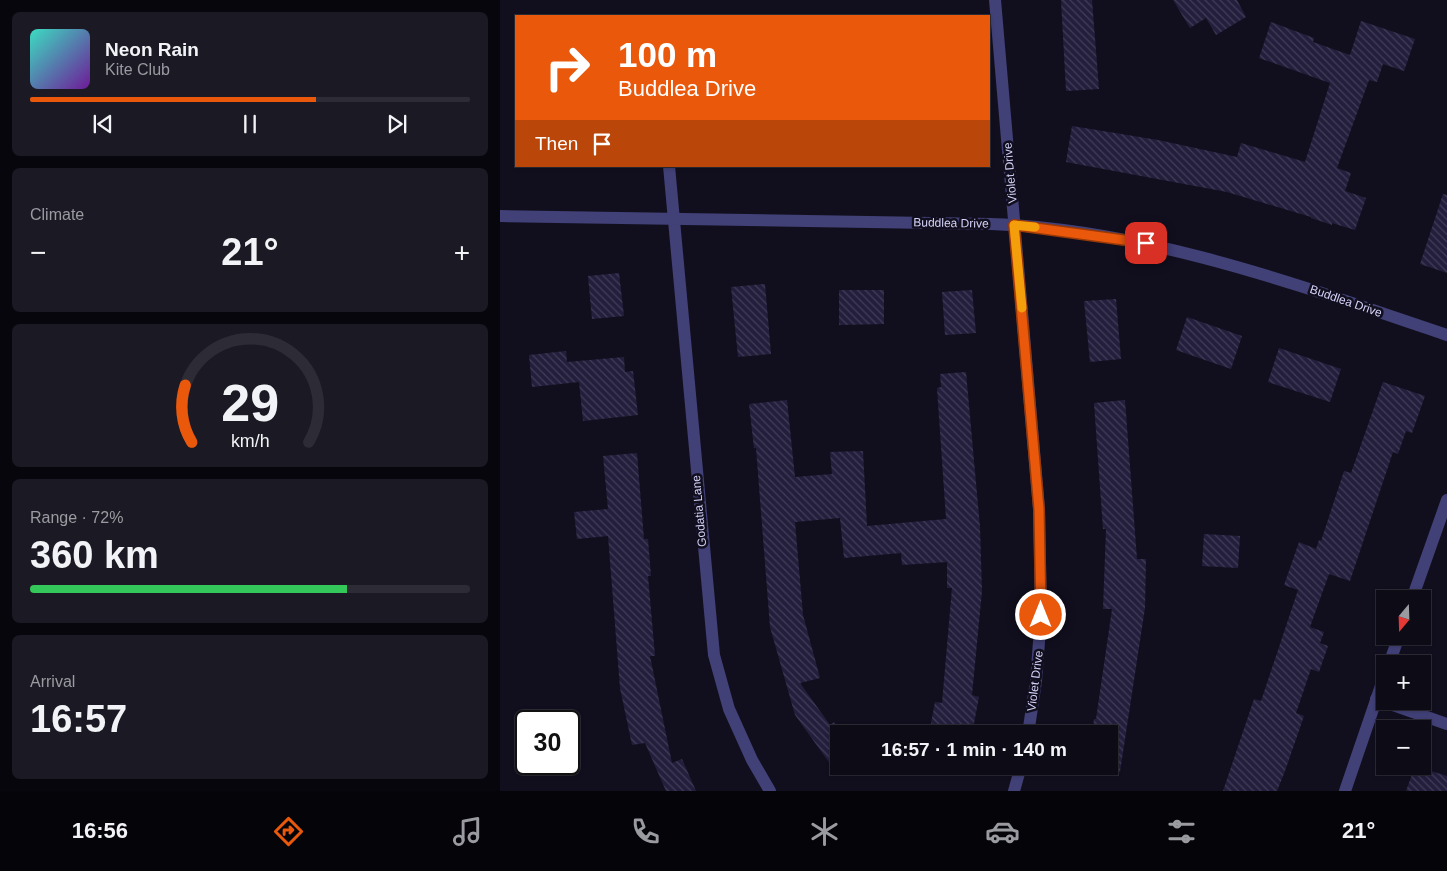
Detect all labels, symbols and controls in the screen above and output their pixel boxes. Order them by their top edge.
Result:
icon: right [535,35,600,100]
text: 100 m [618,35,717,74]
text: Neon Rain [105,39,199,60]
text: Kite Club [105,61,170,78]
text: Buddlea Drive [618,76,756,101]
icon: previous [89,110,117,138]
icon: pause [236,110,264,138]
icon: next [383,110,411,138]
icon: arrive [588,130,616,158]
text: Then [535,133,578,154]
street label: Violet Drive [1000,142,1020,204]
text: Climate [30,206,84,223]
street label: Buddlea Drive [913,215,989,231]
pin [1125,222,1167,264]
icon: arrive [1132,229,1160,257]
text: 21° [221,231,279,273]
text: − [30,237,46,268]
text: + [454,237,470,268]
street label: Buddlea Drive [1308,282,1384,320]
text: 29 [221,374,279,432]
text: km/h [231,431,269,451]
street label: Godatia Lane [689,474,709,548]
text: Range · 72% [30,509,123,526]
text: 360 km [30,534,159,576]
position arrow [1014,588,1066,640]
north arrow [1376,590,1431,645]
map controls [1376,590,1431,775]
street label: Violet Drive [1024,649,1046,712]
button: + [1376,655,1431,710]
text: Arrival [30,673,75,690]
text: 16:57 [30,698,127,740]
speed limit sign: 30 [515,710,580,775]
button: − [1376,720,1431,775]
text: 16:57 · 1 min · 140 m [881,739,1067,760]
icon: directions [271,814,306,849]
icon: music [450,814,485,849]
icon: phone [628,814,663,849]
icon: climate [807,814,842,849]
icon: car [985,814,1020,849]
icon: filters [1164,814,1199,849]
text: 16:56 [72,818,128,843]
text: 21° [1342,818,1375,843]

